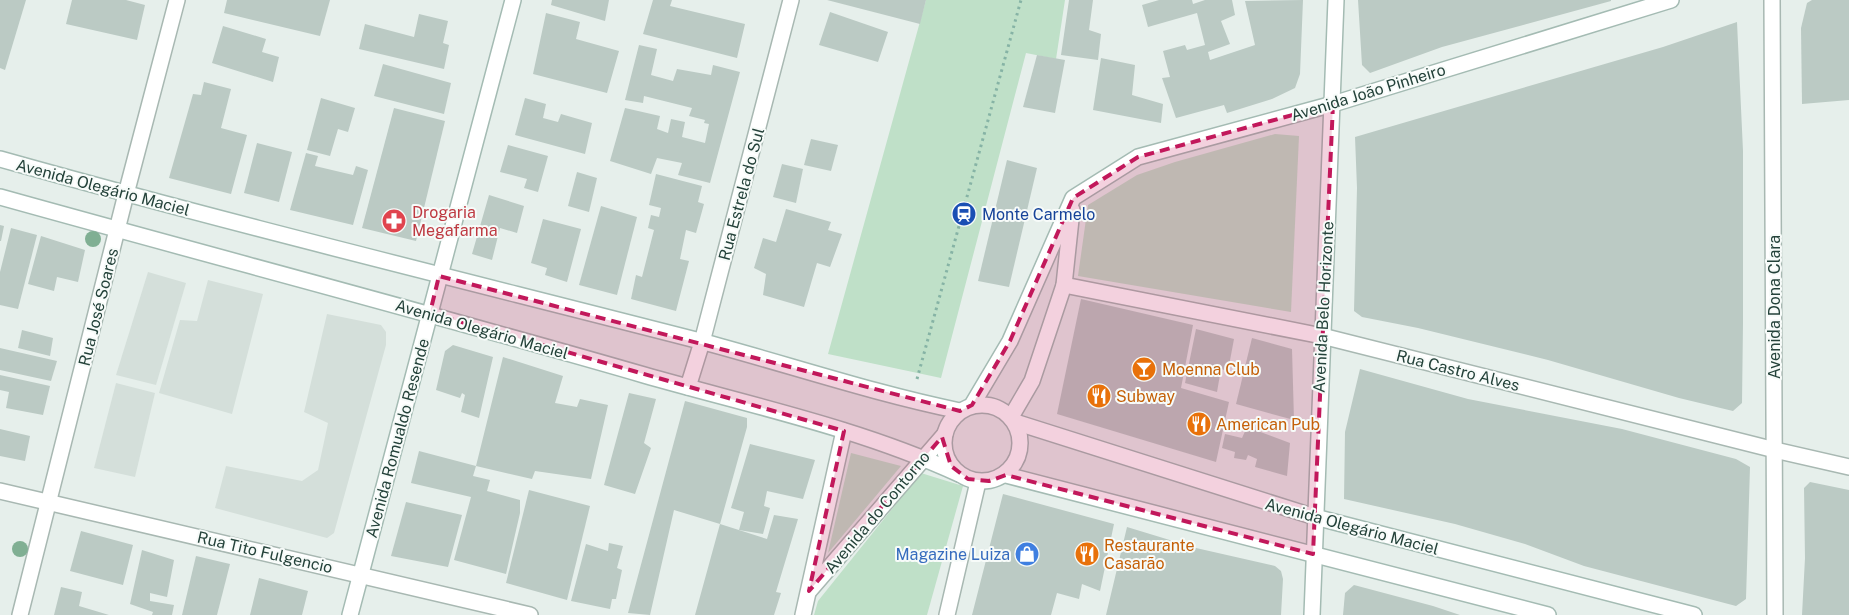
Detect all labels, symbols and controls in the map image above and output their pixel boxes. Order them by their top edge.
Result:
street label: Avenida João Pinheiro [1289,60,1448,125]
street label: Rua Estrela do Sul [715,126,768,262]
street label: Avenida Olegário Maciel [14,155,192,220]
station icon: Monte Carmelo [951,201,977,227]
place label: Drogaria Megafarma [412,203,498,240]
place label: Monte Carmelo [982,205,1095,224]
pharmacy icon: Drogaria Megafarma [381,208,407,234]
street label: Avenida Belo Horizonte [1310,221,1337,393]
street label: Avenida Dona Clara [1765,235,1784,379]
street label: Rua José Soares [75,246,122,368]
street label: Avenida Olegário Maciel [393,296,571,363]
street label: Avenida Romualdo Resende [362,336,433,540]
street label: Rua Castro Alves [1394,346,1521,395]
bar icon: Moenna Club [1131,356,1157,382]
place label: Moenna Club [1162,360,1260,379]
restaurant icon: Subway [1086,383,1112,409]
place label: Subway [1116,387,1175,406]
restaurant icon: American Pub [1186,411,1212,437]
place label: American Pub [1216,415,1320,434]
street label: Avenida do Contorno [821,447,934,577]
street label: Avenida Olegário Maciel [1263,494,1441,559]
street label: Rua Tito Fulgencio [195,528,334,577]
place label: Restaurante Casarão [1104,536,1195,573]
shop icon: Magazine Luiza [1014,541,1040,567]
restaurant icon: Restaurante Casarão [1074,541,1100,567]
place label: Magazine Luiza [895,545,1010,564]

